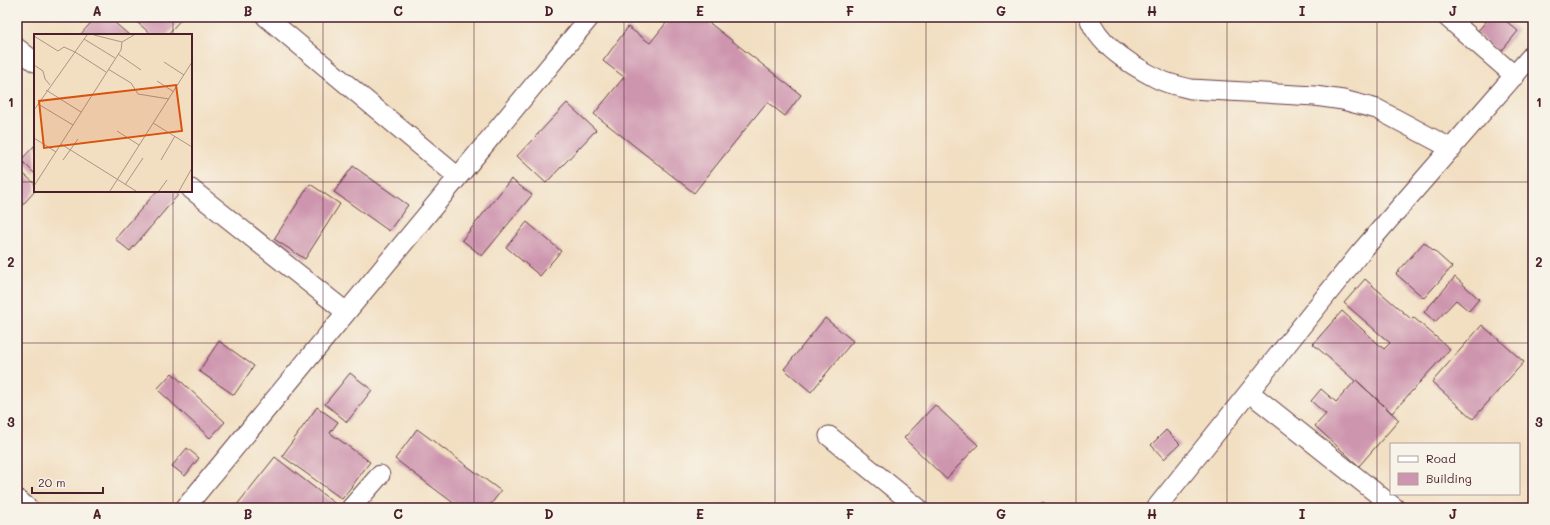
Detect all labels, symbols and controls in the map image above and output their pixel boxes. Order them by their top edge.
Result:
text: A [92,2,102,19]
text: B [244,2,253,19]
text: C [393,2,403,19]
text: D [544,2,554,19]
text: E [696,2,704,19]
text: F [846,2,854,19]
text: G [996,2,1006,19]
text: H [1147,2,1157,19]
text: I [1299,2,1306,19]
text: J [1449,2,1457,19]
inset map [34,34,192,192]
text: 1 [8,93,14,110]
text: 1 [1536,93,1542,110]
text: 2 [7,253,15,270]
text: 2 [1535,253,1543,270]
text: 3 [7,413,15,430]
text: 3 [1535,413,1543,430]
legend [1390,443,1520,495]
text: Road [1426,450,1456,466]
scale bar [32,469,103,495]
text: Building [1426,470,1472,486]
text: 20 m [38,474,66,490]
text: A [92,505,102,522]
text: B [244,505,253,522]
text: C [393,505,403,522]
text: D [544,505,554,522]
text: E [696,505,704,522]
text: F [846,505,854,522]
text: G [996,505,1006,522]
text: H [1147,505,1157,522]
text: I [1299,505,1306,522]
text: J [1449,505,1457,522]

